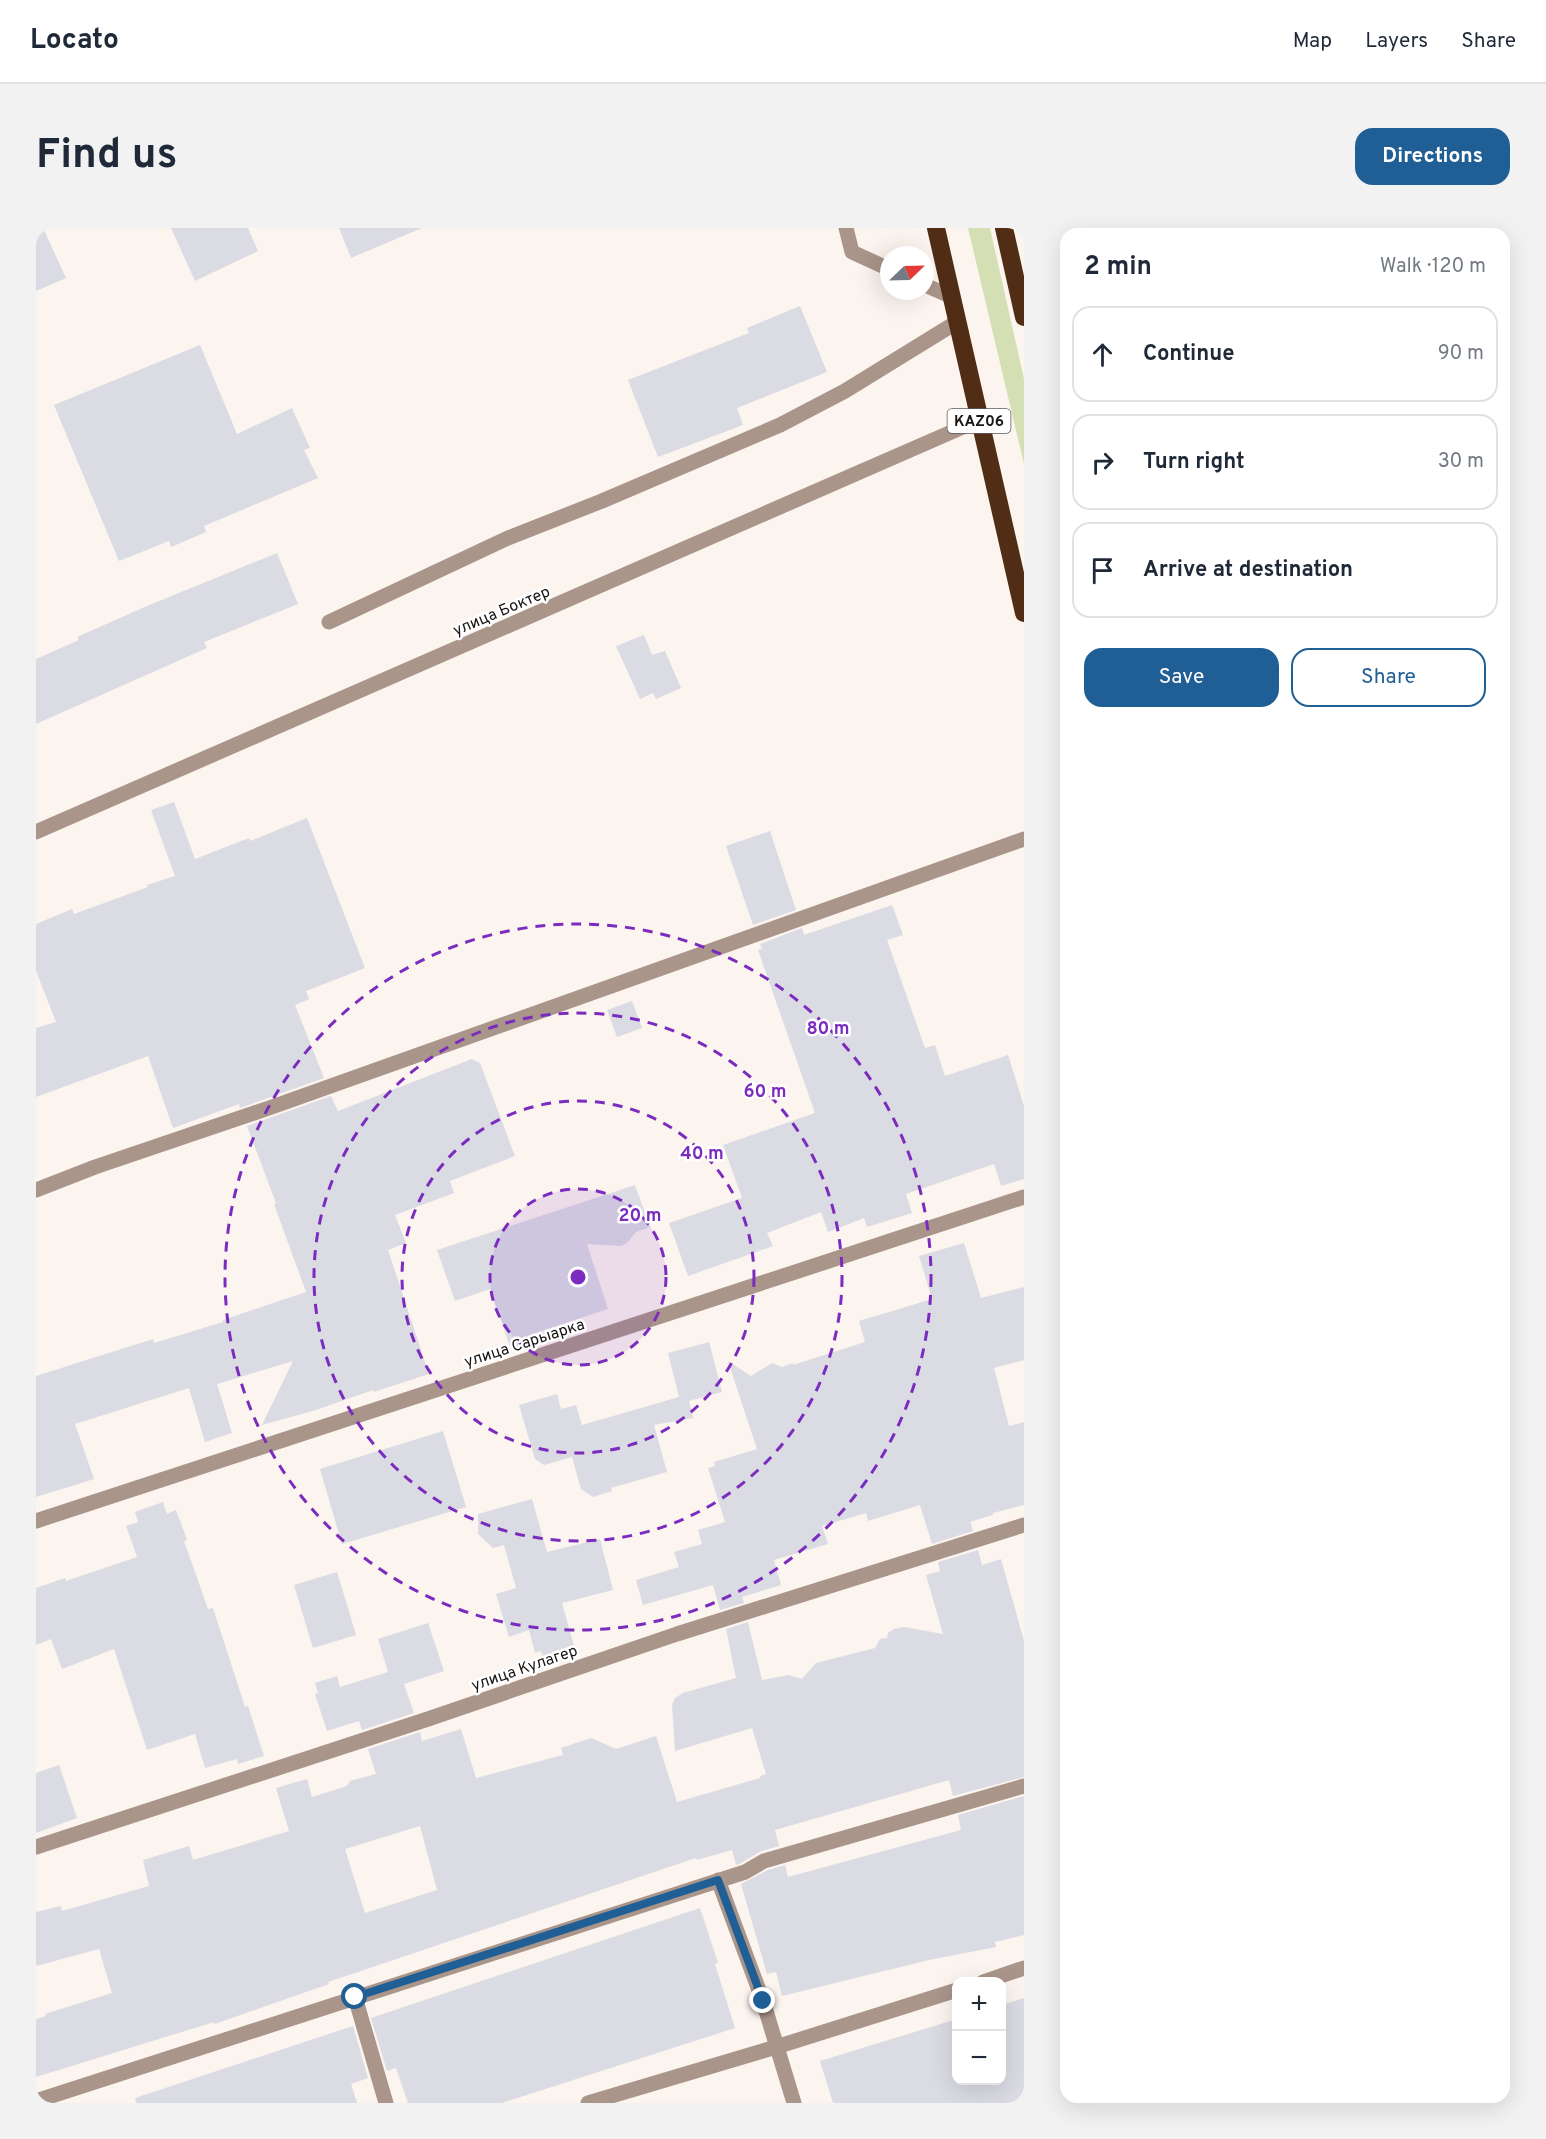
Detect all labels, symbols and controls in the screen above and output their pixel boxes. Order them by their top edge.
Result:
text: Locato [30,23,119,59]
text: Map [1293,28,1332,55]
text: Layers [1365,28,1428,55]
text: Share [1461,28,1516,55]
button: Directions [1355,128,1510,185]
text: Find us [36,130,177,183]
north arrow [880,246,934,300]
text: 2 min [1084,251,1152,284]
text: Walk · 120 m [1380,254,1486,280]
icon: ahead [1086,338,1119,371]
text: Continue [1143,341,1234,368]
text: 90 m [1438,341,1484,367]
road number: KАZ06 [948,409,1010,433]
icon: right [1086,446,1119,479]
text: Turn right [1143,449,1245,476]
text: 30 m [1438,449,1484,475]
icon: arrive [1086,554,1119,587]
text: Arrive at destination [1143,557,1353,584]
street label: улица Боктер [450,582,553,641]
button: Save [1084,648,1279,707]
button: Share [1291,648,1486,707]
text: 80 m [806,1018,850,1041]
text: 60 m [743,1081,787,1104]
text: 40 m [680,1143,724,1166]
text: 20 m [618,1205,662,1228]
centre of rings [568,1267,588,1287]
street label: улица Сарыарка [462,1315,587,1373]
street label: улица Кулагер [469,1641,580,1696]
map controls [952,1977,1006,2085]
button: + [952,1977,1006,2031]
route start [341,1983,367,2009]
route end [749,1987,775,2013]
button: − [952,2031,1006,2085]

